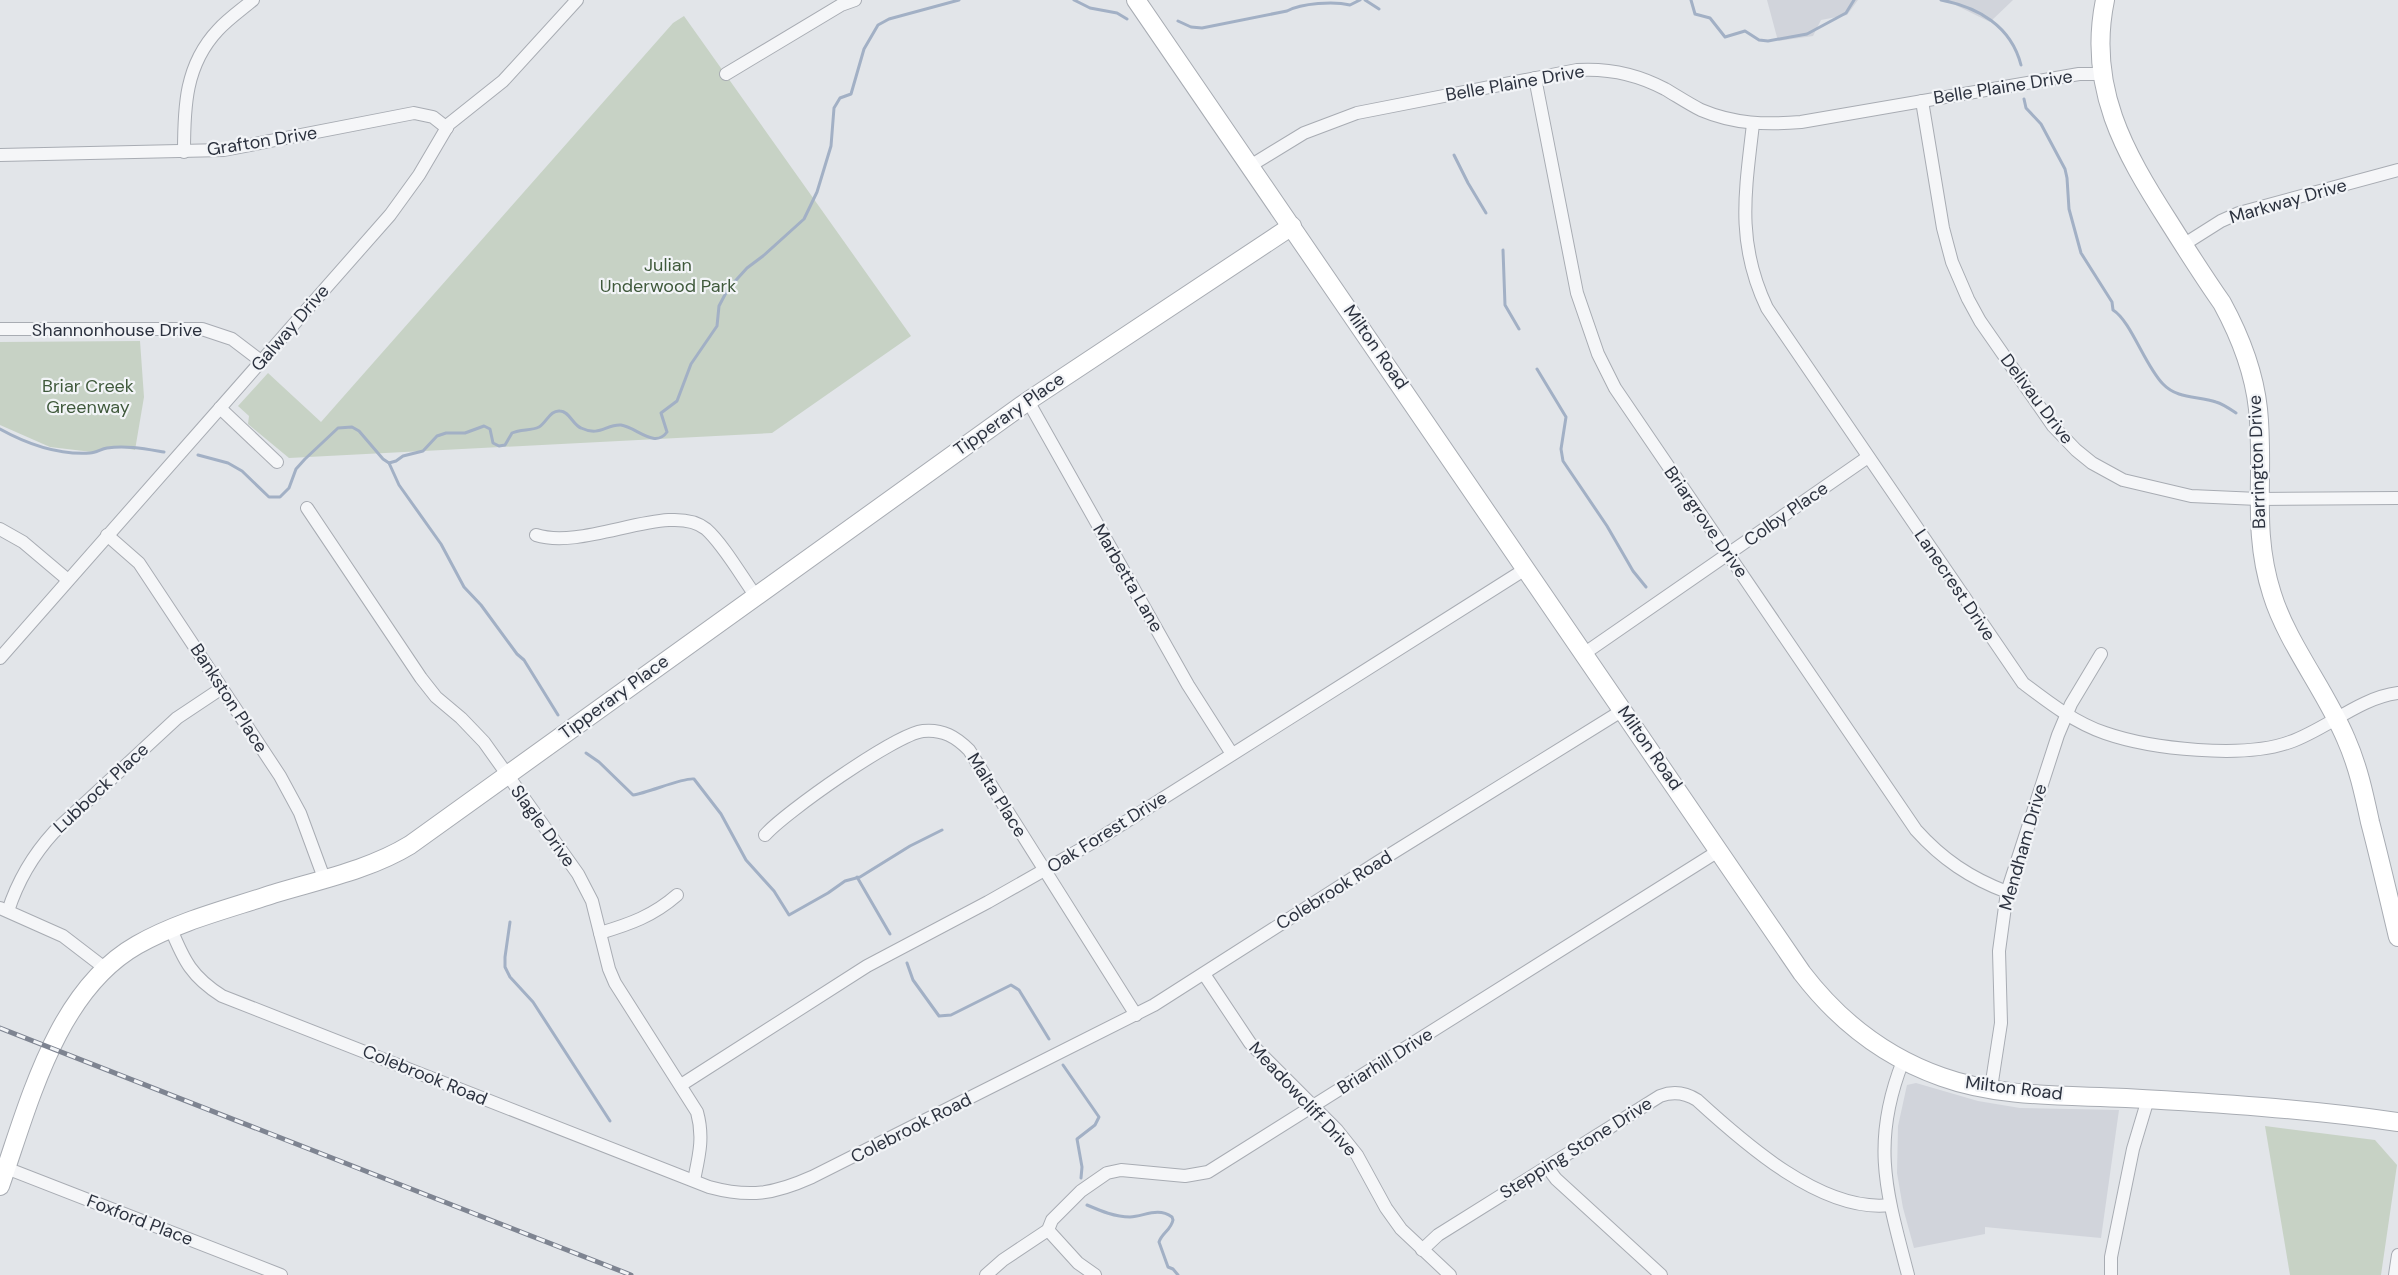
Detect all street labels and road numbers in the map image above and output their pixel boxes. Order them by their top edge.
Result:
street label: Belle Plaine Drive [1444,59,1586,107]
street label: Belle Plaine Drive [1932,64,2074,110]
street label: Grafton Drive [205,120,319,162]
street label: Markway Drive [2227,173,2349,229]
street label: Galway Drive [246,279,334,377]
street label: Milton Road [1338,300,1414,394]
street label: Shannonhouse Drive [32,318,202,342]
street label: Delivau Drive [1995,349,2079,449]
street label: Tipperary Place [949,367,1069,461]
street label: Barrington Drive [2243,395,2271,529]
street label: Briargrove Drive [1659,461,1753,583]
street label: Colby Place [1739,476,1833,552]
street label: Marbetta Lane [1087,519,1169,637]
street label: Lanecrest Drive [1909,524,2001,646]
street label: Bankston Place [185,639,273,757]
street label: Tipperary Place [554,649,674,745]
street label: Milton Road [1612,701,1688,795]
street label: Lubbock Place [48,738,154,838]
street label: Malta Place [962,748,1032,842]
street label: Slagle Drive [505,780,581,872]
street label: Mendham Drive [1993,781,2053,913]
street label: Oak Forest Drive [1042,785,1172,879]
street label: Colebrook Road [1271,845,1397,935]
street label: Briarhill Drive [1333,1022,1437,1100]
street label: Meadowcliff Drive [1244,1037,1362,1161]
street label: Colebrook Road [359,1039,491,1111]
street label: Milton Road [1964,1070,2064,1106]
street label: Colebrook Road [847,1087,975,1169]
street label: Stepping Stone Drive [1495,1091,1657,1205]
street label: Foxford Place [83,1189,197,1251]

